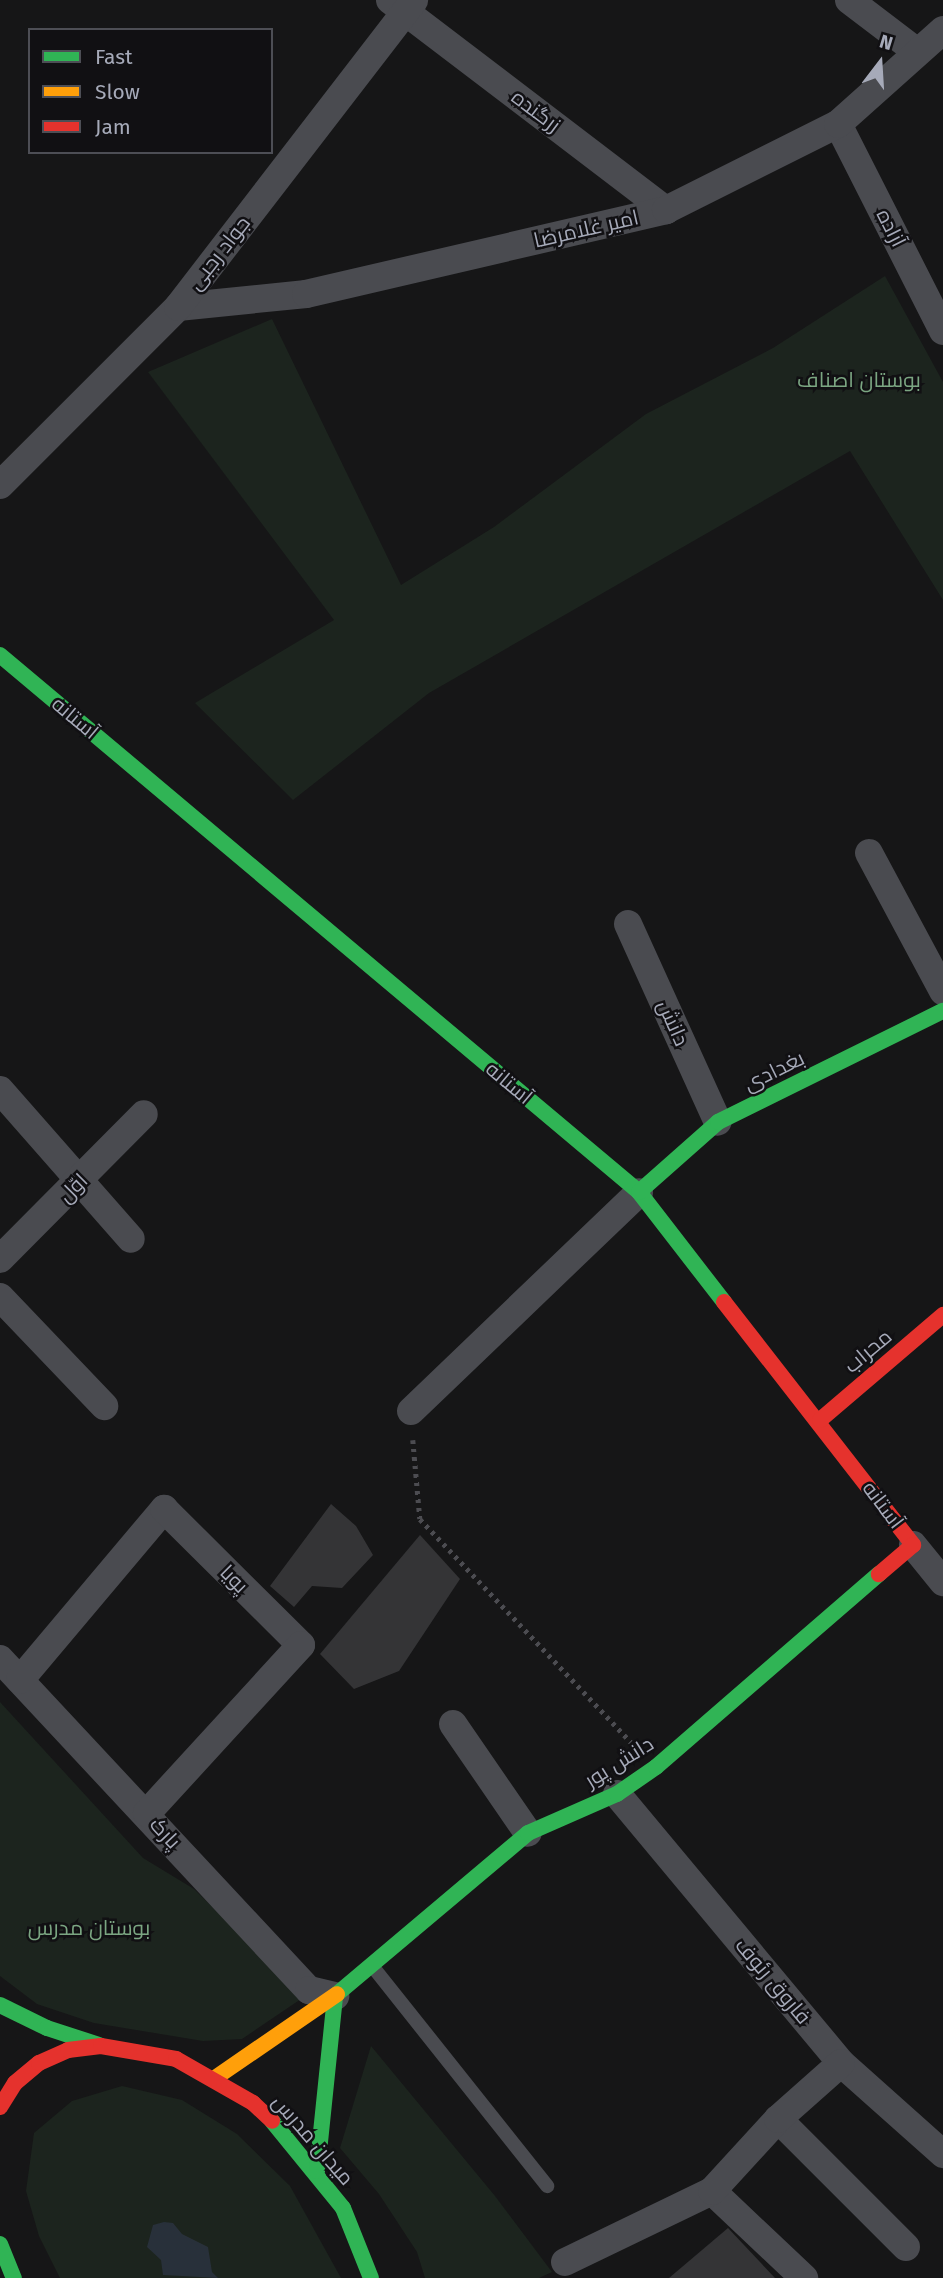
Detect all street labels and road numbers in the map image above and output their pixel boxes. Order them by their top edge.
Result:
street label: زرگنده [506,84,566,138]
street label: امیر غلامرضا [531,205,641,253]
street label: آزاده [871,205,911,251]
street label: جواد رجبی [182,211,256,295]
street label: آستانه [47,691,103,745]
street label: دانش [652,996,694,1050]
street label: بغدادی [739,1045,809,1097]
street label: آستانه [481,1056,537,1110]
street label: اوّل [53,1168,93,1208]
street label: محراب [839,1324,897,1378]
street label: آستانه [857,1476,909,1534]
street label: پویا [215,1560,253,1598]
street label: دانش پور [580,1731,658,1793]
street label: پارک [144,1812,186,1854]
street label: فاروق رئوف [730,1933,816,2029]
street label: میدان مدرس [267,2090,359,2190]

